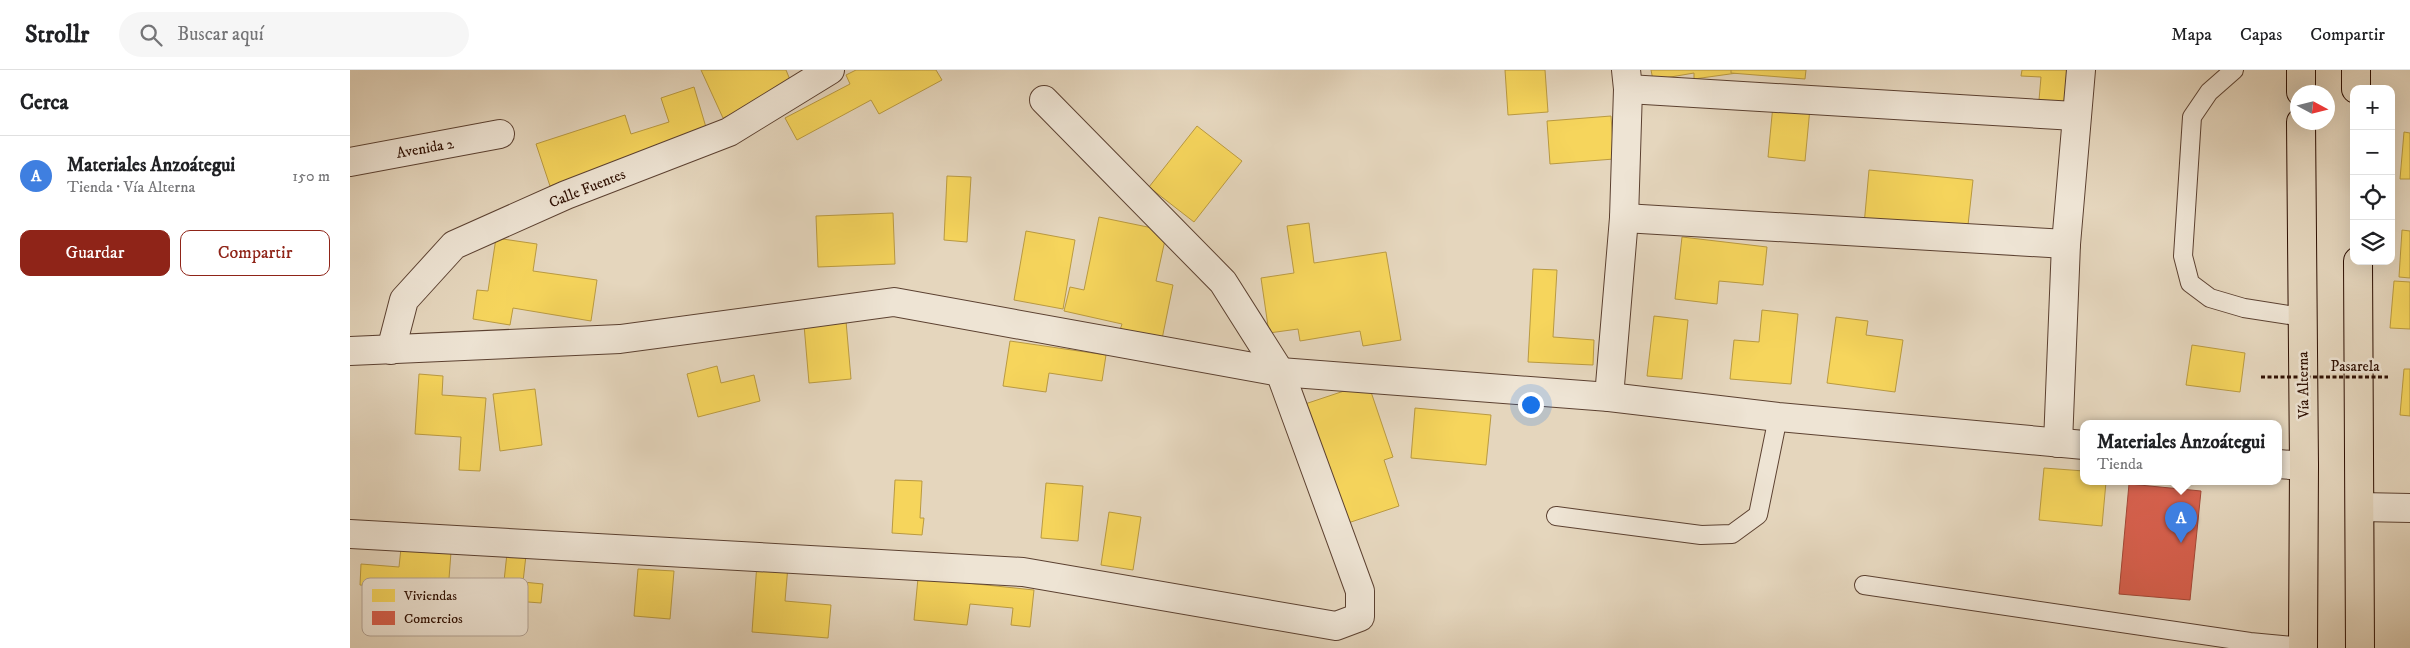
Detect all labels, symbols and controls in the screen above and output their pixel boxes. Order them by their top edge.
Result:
search box [119,12,469,57]
text: Strollr [25,20,89,50]
icon: search [137,21,165,49]
text: Buscar aquí [177,23,264,46]
text: Mapa [2171,24,2212,46]
text: Capas [2240,24,2282,46]
text: Compartir [2310,24,2385,46]
north arrow [2290,85,2335,130]
map controls [2350,85,2395,265]
button: + [2350,85,2395,130]
text: Cerca [20,90,68,116]
button: − [2350,130,2395,175]
street label: Avenida 2 [395,134,456,163]
text: Materiales Anzoátegui [67,154,235,177]
street label: Calle Fuentes [546,165,628,212]
text: A [31,166,41,186]
text: 150 m [292,166,330,186]
button: locate [2350,175,2395,220]
text: Tienda · Vía Alterna [67,177,195,197]
button: layers [2350,220,2395,265]
button: Guardar [20,230,170,276]
button: Compartir [180,230,330,276]
street label: Vía Alterna [2293,351,2314,420]
street label: Pasarela [2330,357,2380,376]
your location [1518,392,1544,418]
popup [2080,420,2282,485]
text: Materiales Anzoátegui [2097,431,2265,454]
text: Tienda [2097,454,2143,474]
pin: A [2165,502,2197,543]
legend [362,578,528,636]
text: Viviendas [403,587,457,605]
text: Comercios [404,610,463,628]

